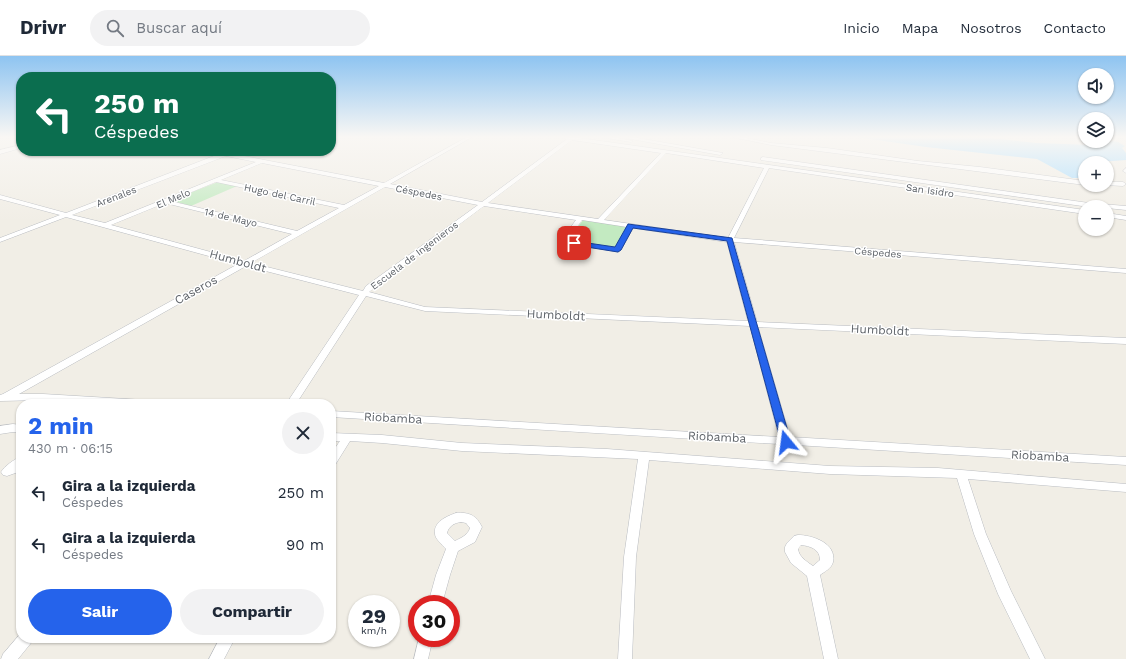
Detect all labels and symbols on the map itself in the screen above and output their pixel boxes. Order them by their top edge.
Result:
street label: Hugo del Carril [243,182,317,207]
street label: San Isidro [905,182,955,199]
street label: Céspedes [395,183,443,202]
street label: Arenales [94,184,138,209]
street label: El Melo [155,186,192,211]
street label: 14 de Mayo [203,206,258,229]
street label: Escuela de Ingenieros [368,219,460,292]
pin [557,226,591,260]
street label: Céspedes [854,245,902,260]
street label: Humboldt [208,247,268,275]
street label: Caseros [172,273,220,307]
street label: Humboldt [526,306,586,324]
street label: Humboldt [850,321,910,339]
street label: Riobamba [363,409,423,427]
position arrow [765,421,807,463]
street label: Riobamba [687,428,747,446]
street label: Riobamba [1010,447,1070,465]
speed limit sign: 30 [408,595,460,647]

